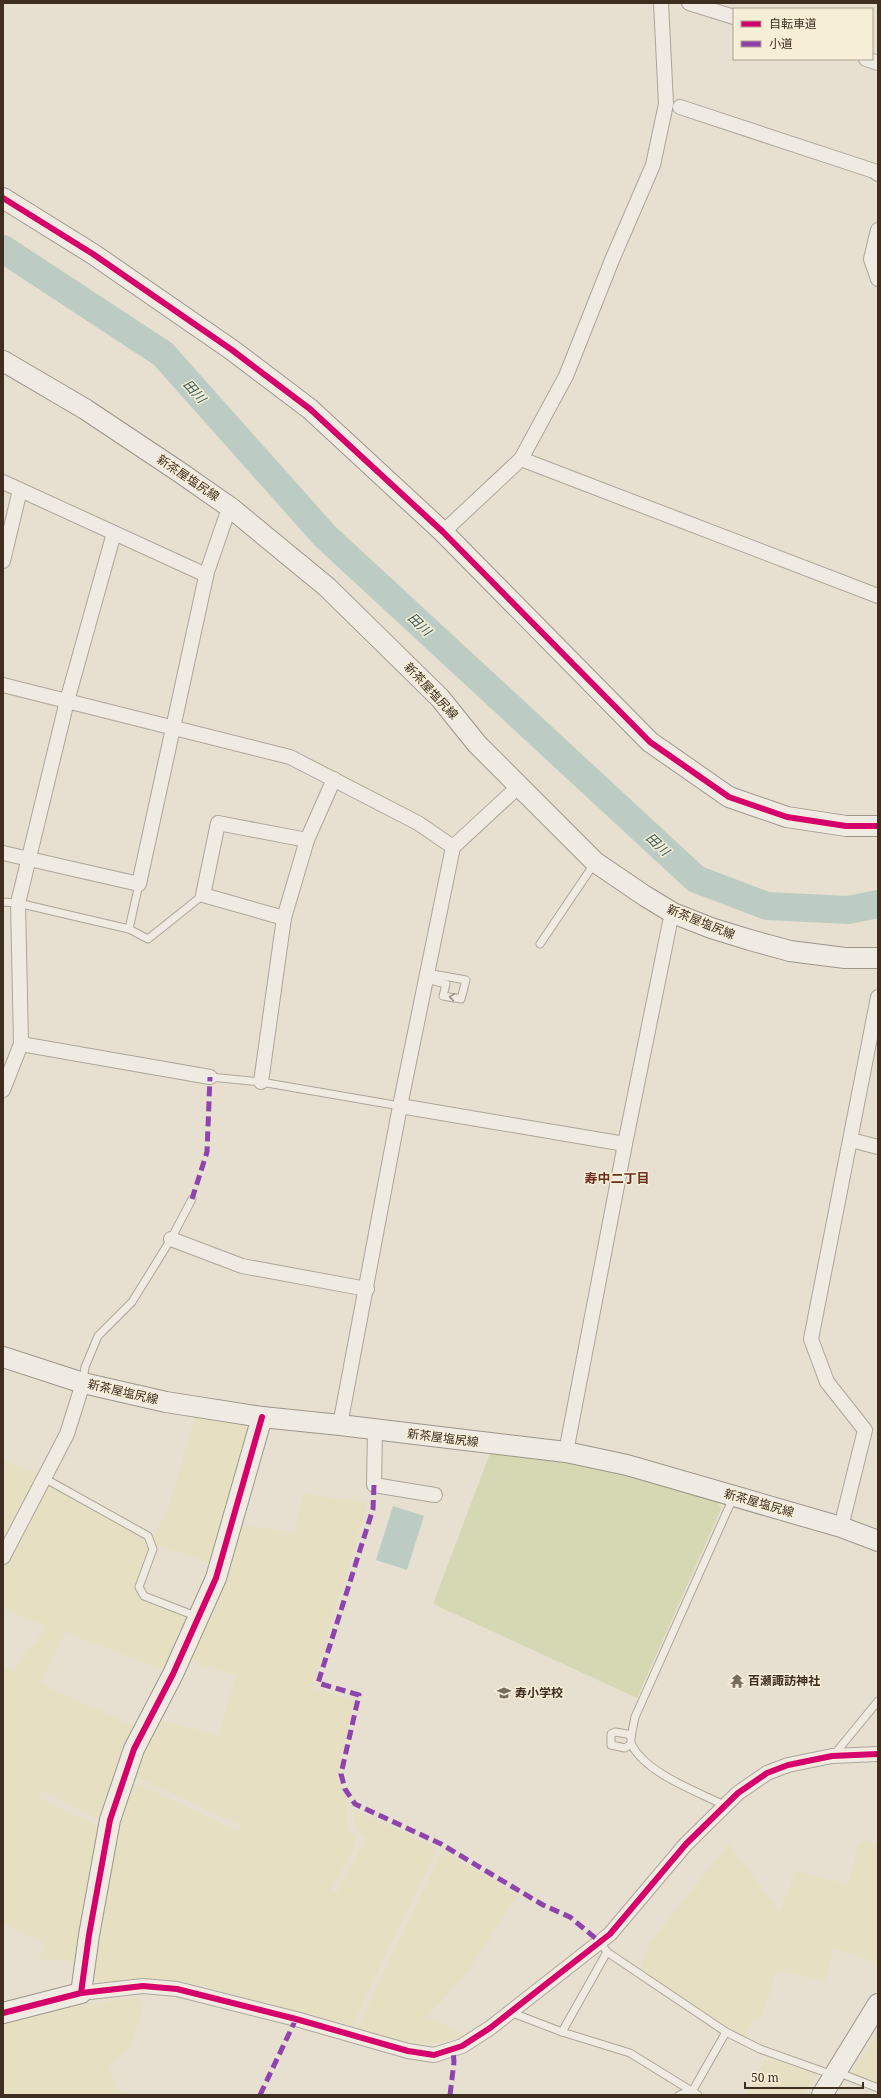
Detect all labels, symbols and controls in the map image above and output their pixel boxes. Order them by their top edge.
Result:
legend [733,8,873,60]
text: 自転車道 [769,15,817,32]
text: 小道 [769,35,793,52]
water label: 田川 [180,375,212,408]
street label: 新茶屋塩尻線 [154,450,223,505]
water label: 田川 [404,609,437,641]
street label: 新茶屋塩尻線 [401,659,462,723]
water label: 田川 [642,829,675,861]
street label: 新茶屋塩尻線 [665,900,738,943]
one-way arrow [449,993,456,1002]
district label: 寿中二丁目 [584,1169,650,1187]
street label: 新茶屋塩尻線 [86,1375,160,1408]
street label: 新茶屋塩尻線 [406,1425,480,1450]
street label: 新茶屋塩尻線 [722,1484,796,1521]
place label: 百瀬諏訪神社 [748,1672,820,1689]
temple icon: 百瀬諏訪神社 [729,1673,745,1689]
place label: 寿小学校 [515,1684,563,1701]
school or university icon: 寿小学校 [496,1685,512,1701]
scale bar [745,2064,863,2090]
text: 50 m [751,2069,779,2086]

